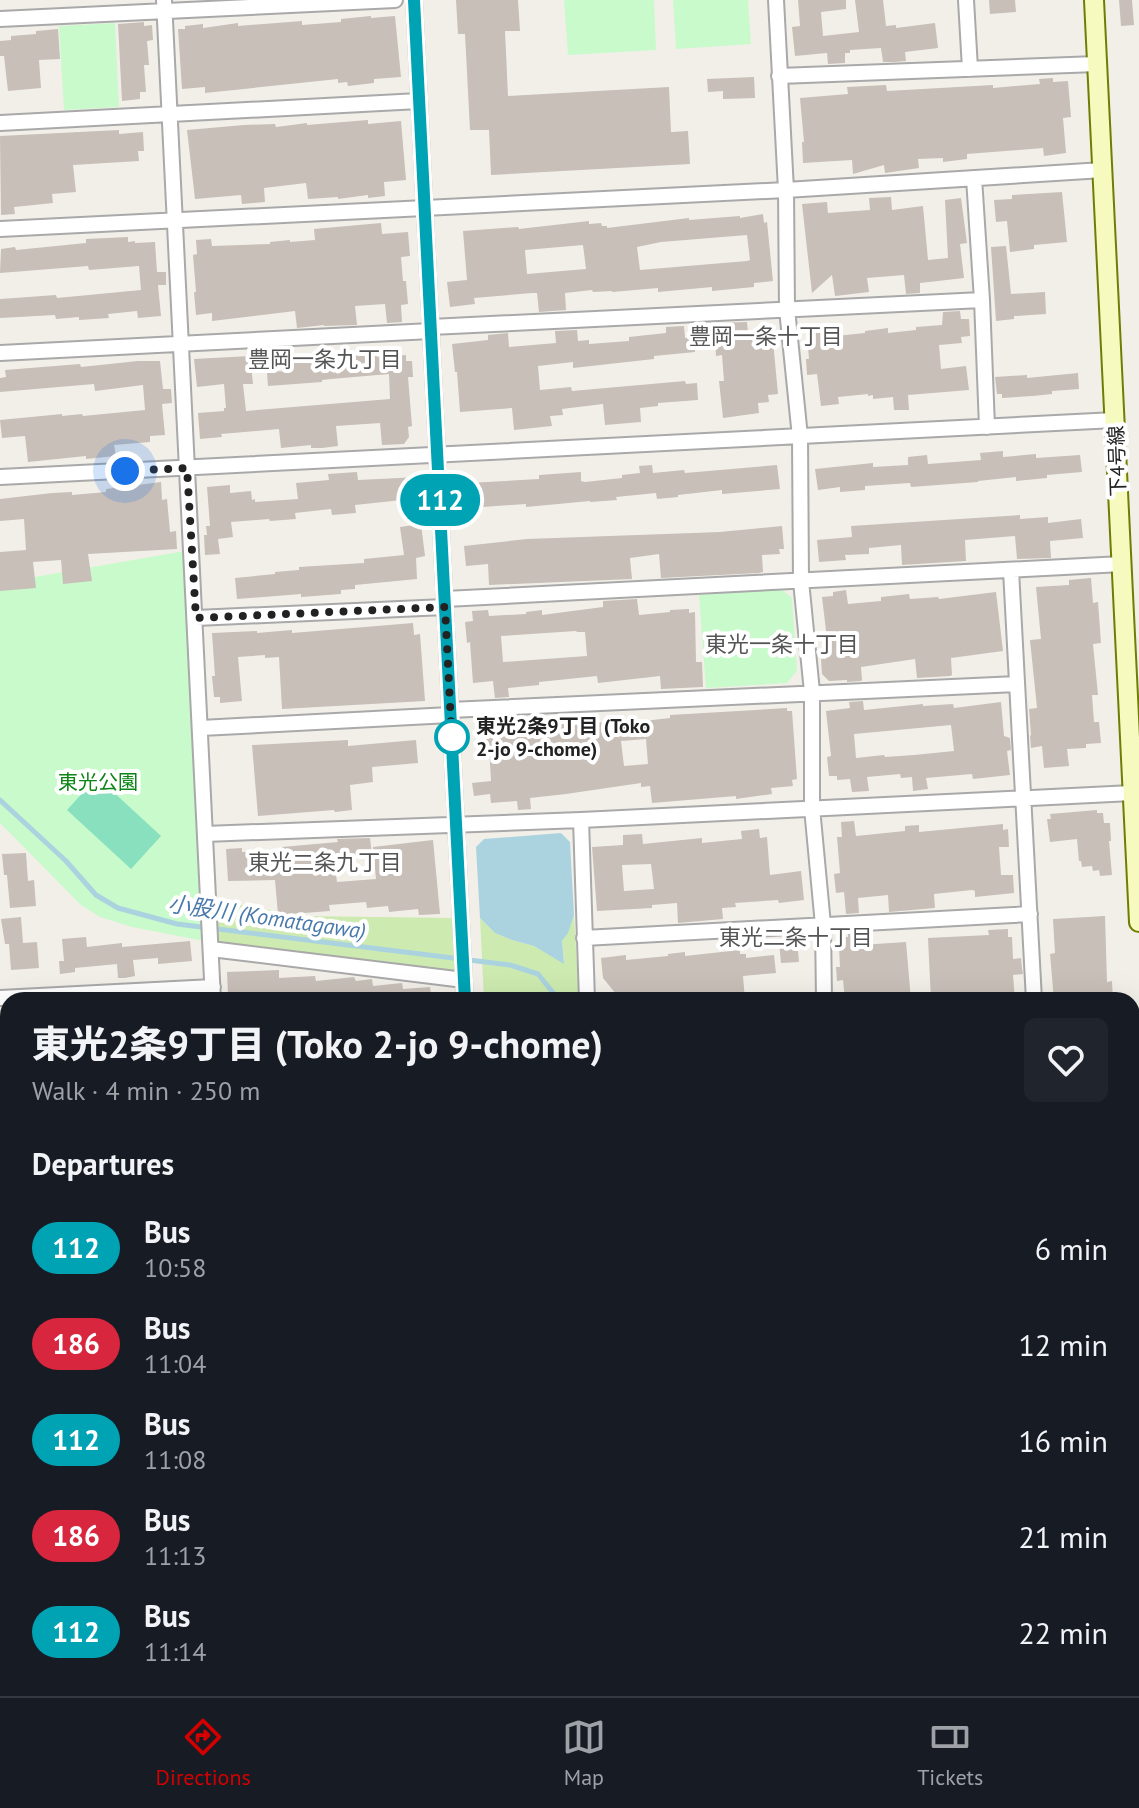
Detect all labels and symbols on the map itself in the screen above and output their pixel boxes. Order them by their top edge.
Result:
district label: 豊岡一条十丁目 [689,322,843,350]
district label: 豊岡一条九丁目 [248,345,402,373]
street label: 下4号線 [1103,425,1131,497]
your location [105,451,145,491]
line badge: 112 [394,474,486,526]
district label: 東光一条十丁目 [705,630,859,658]
place label: 東光2条9丁目 (Toko 2-jo 9-chome) [476,713,650,762]
marker: 東光2条9丁目 (Toko 2-jo 9-chome) [435,720,469,754]
park label: 東光公園 [58,769,138,795]
district label: 東光二条九丁目 [248,848,402,876]
water label: 小股川 (Komatagawa) [166,889,368,945]
district label: 東光二条十丁目 [719,923,873,951]

